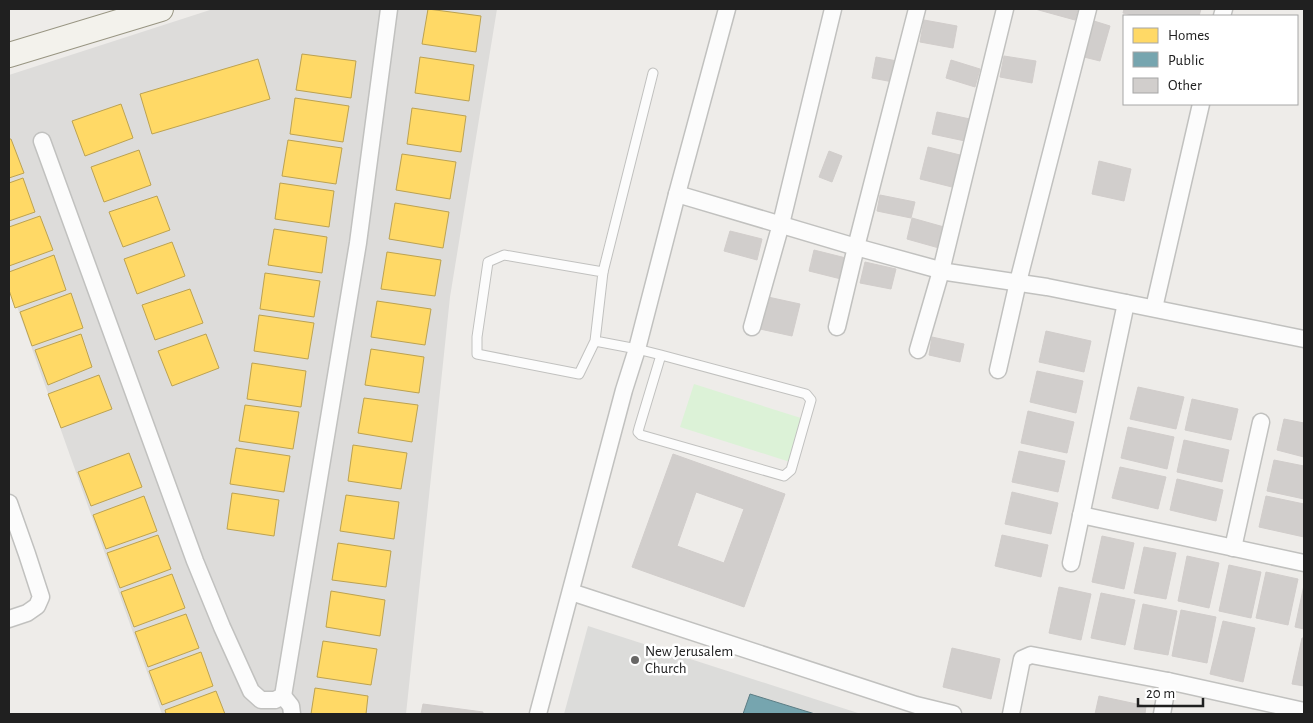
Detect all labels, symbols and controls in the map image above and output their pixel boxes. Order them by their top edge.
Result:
legend [1123,15,1298,105]
text: Homes [1168,28,1210,43]
text: Public [1168,53,1204,68]
text: Other [1168,78,1202,93]
place label: New Jerusalem Church [645,644,733,676]
marker: New Jerusalem Church [629,654,641,666]
scale bar [1138,676,1203,708]
text: 20 m [1146,686,1175,701]

